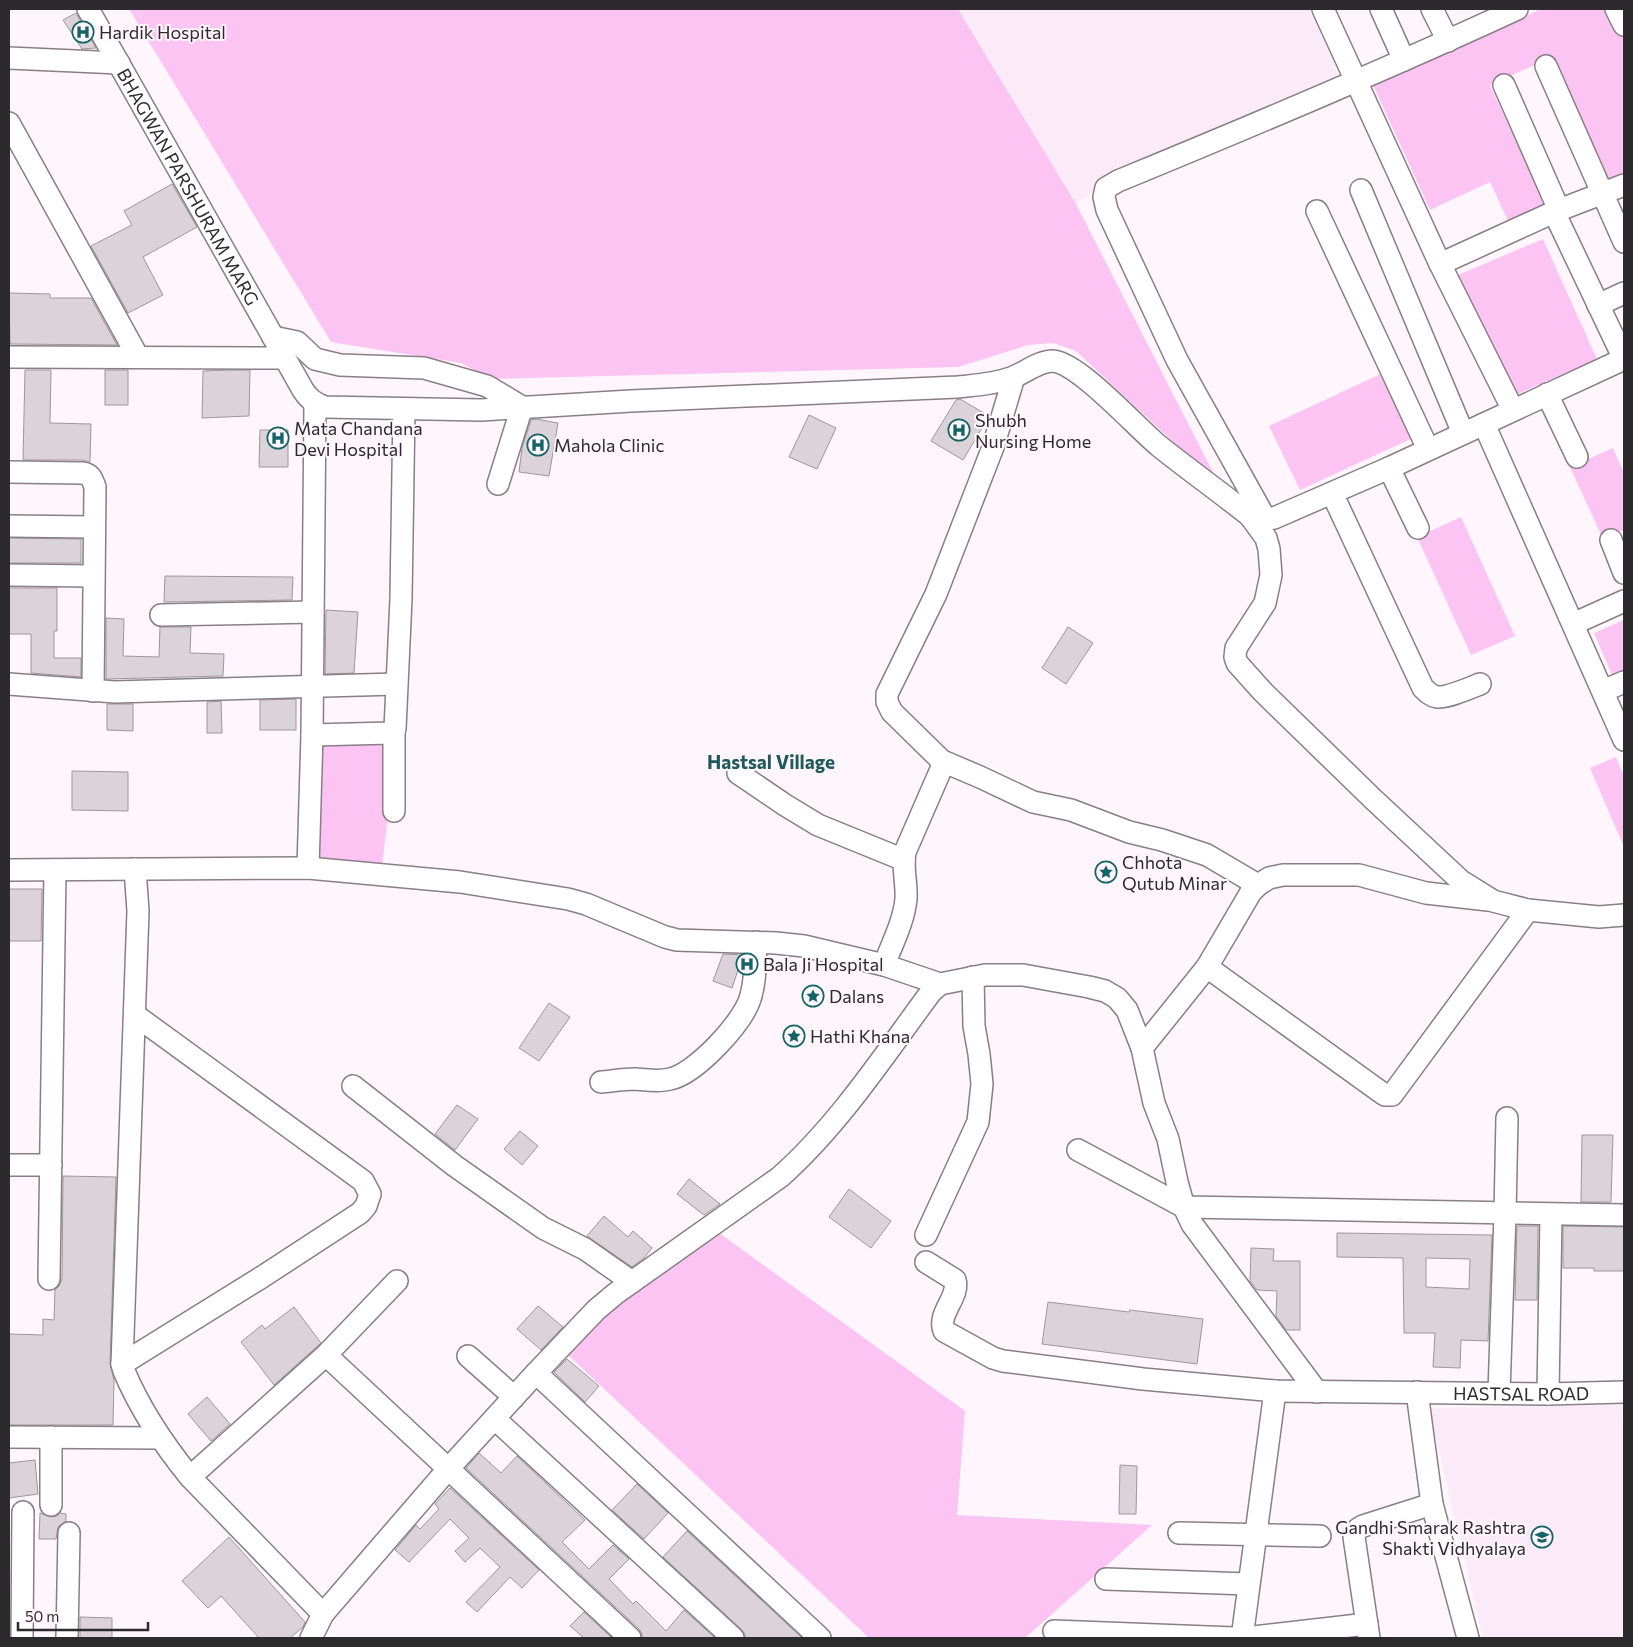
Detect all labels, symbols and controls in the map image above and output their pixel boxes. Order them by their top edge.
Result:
hospital icon: Hardik Hospital [71,20,95,44]
place label: Hardik Hospital [99,21,226,43]
street label: BHAGWAN PARSHURAM MARG [113,64,264,309]
place label: Shubh Nursing Home [975,409,1091,452]
place label: Mata Chandana Devi Hospital [294,417,423,460]
hospital icon: Shubh Nursing Home [947,418,971,442]
hospital icon: Mata Chandana Devi Hospital [266,426,290,450]
hospital icon: Mahola Clinic [526,433,550,457]
place label: Mahola Clinic [554,434,664,456]
district label: Hastsal Village [707,750,835,773]
place label: Chhota Qutub Minar [1122,851,1227,894]
place icon: Chhota Qutub Minar [1094,860,1118,884]
hospital icon: Bala Ji Hospital [735,952,759,976]
place label: Bala Ji Hospital [763,953,884,975]
place icon: Dalans [801,984,825,1008]
place label: Dalans [829,985,884,1007]
place icon: Hathi Khana [782,1024,806,1048]
place label: Hathi Khana [810,1025,910,1047]
street label: HASTSAL ROAD [1453,1382,1589,1405]
place label: Gandhi Smarak Rashtra Shakti Vidhyalaya [1335,1516,1526,1559]
school or university icon: Gandhi Smarak Rashtra Shakti Vidhyalaya [1530,1525,1554,1549]
scale bar [18,1600,148,1632]
text: 50 m [25,1607,59,1625]

